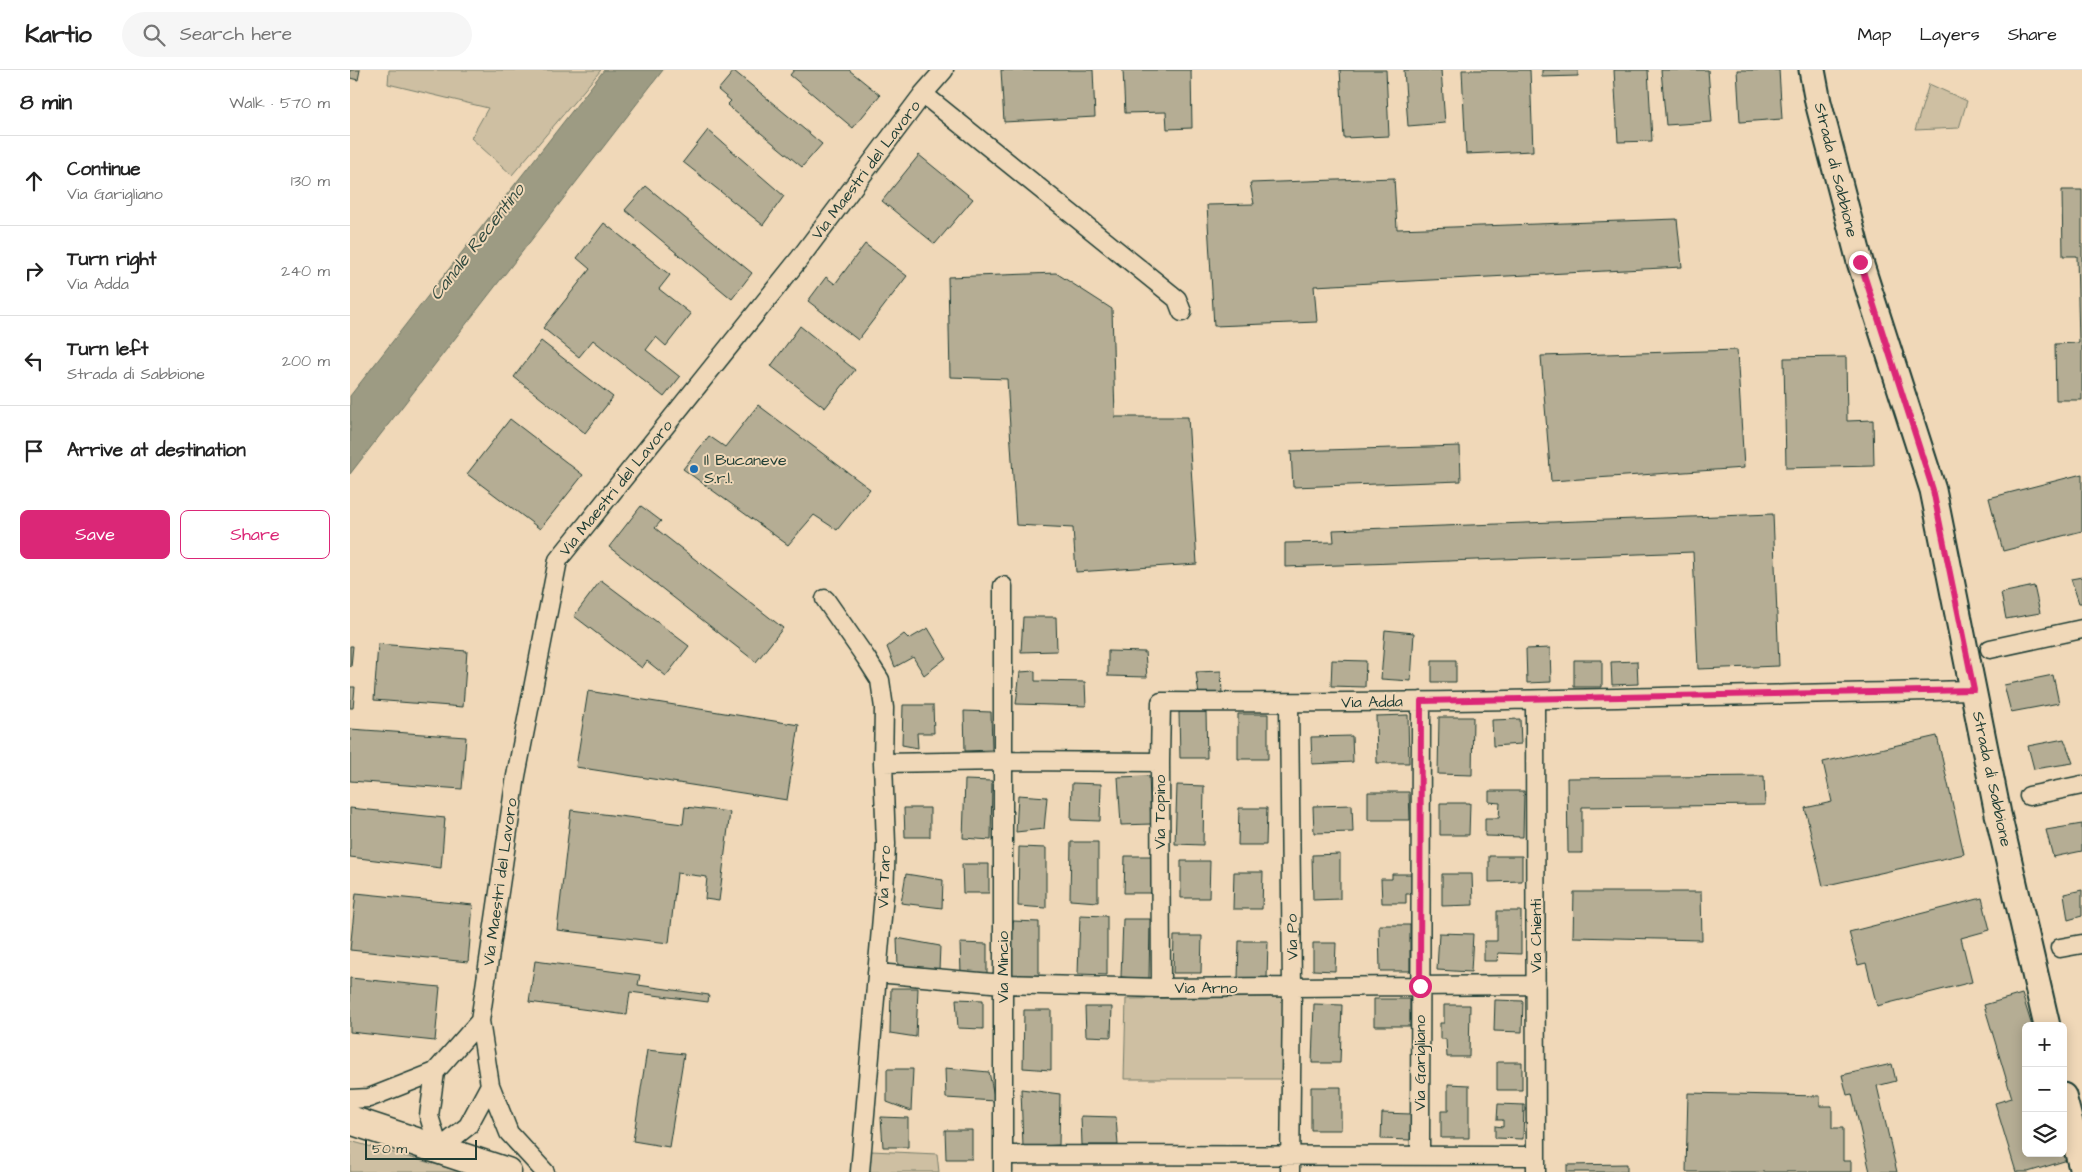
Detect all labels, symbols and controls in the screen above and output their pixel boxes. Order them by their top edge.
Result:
search box [122,12,472,57]
text: Kartio [25,18,92,52]
icon: search [140,21,168,49]
text: Search here [180,21,292,48]
text: Map [1857,22,1891,47]
text: Layers [1919,22,1980,47]
text: Share [2008,22,2057,47]
text: 8 min [20,88,72,117]
text: Walk · 570 m [229,92,330,114]
street label: Via Maestri del Lavoro [806,96,926,244]
street label: Strada di Sabbione [1809,100,1863,240]
text: Continue [67,156,141,183]
icon: ahead [20,167,48,195]
text: 130 m [291,170,330,192]
water label: Canale Recentino [424,177,532,306]
text: Via Garigliano [67,183,163,205]
text: Turn right [67,246,156,273]
route end [1849,251,1872,274]
icon: right [20,257,48,285]
text: 240 m [281,260,330,282]
text: Via Adda [67,273,129,295]
text: Turn left [67,336,148,363]
icon: left [20,347,48,375]
text: 200 m [282,350,330,372]
text: Strada di Sabbione [67,363,205,385]
street label: Via Maestri del Lavoro [554,415,678,561]
icon: arrive [20,437,48,465]
text: Arrive at destination [67,437,246,464]
place label: Il Bucaneve S.r.l. [704,449,787,489]
marker: Il Bucaneve S.r.l. [688,463,700,475]
button: Save [20,510,170,559]
button: Share [180,510,330,559]
street label: Via Adda [1341,690,1403,714]
street label: Strada di Sabbione [1967,709,2017,849]
street label: Via Topino [1149,775,1171,849]
street label: Via Maestri del Lavoro [477,797,523,967]
street label: Via Taro [872,845,896,909]
street label: Via Chienti [1525,898,1547,973]
street label: Via Po [1281,914,1303,960]
street label: Via Mincio [992,931,1014,1003]
route start [1409,975,1432,998]
street label: Via Arno [1174,977,1238,999]
street label: Via Garigliano [1409,1015,1432,1111]
map controls [2022,1022,2067,1157]
button: + [2022,1022,2067,1067]
button: − [2022,1067,2067,1112]
button: layers [2022,1112,2067,1157]
scale bar [365,1137,478,1160]
text: 50 m [372,1139,407,1159]

